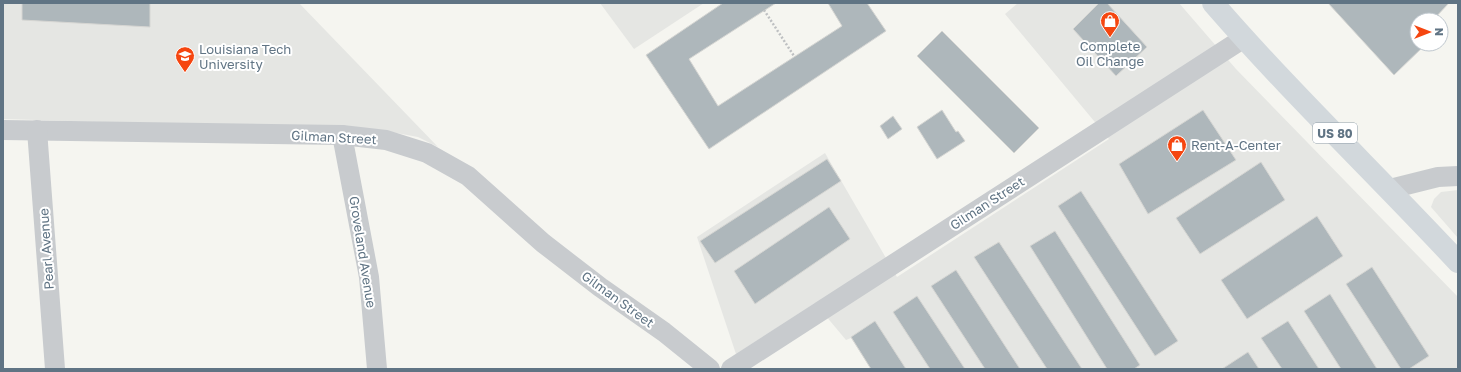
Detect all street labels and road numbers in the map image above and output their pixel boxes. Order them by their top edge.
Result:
road number: US 80 [1313,123,1357,143]
street label: Gilman Street [291,127,377,147]
street label: Gilman Street [947,173,1027,233]
street label: Groveland Avenue [346,195,380,309]
street label: Pearl Avenue [35,208,57,290]
street label: Gilman Street [579,267,657,331]

